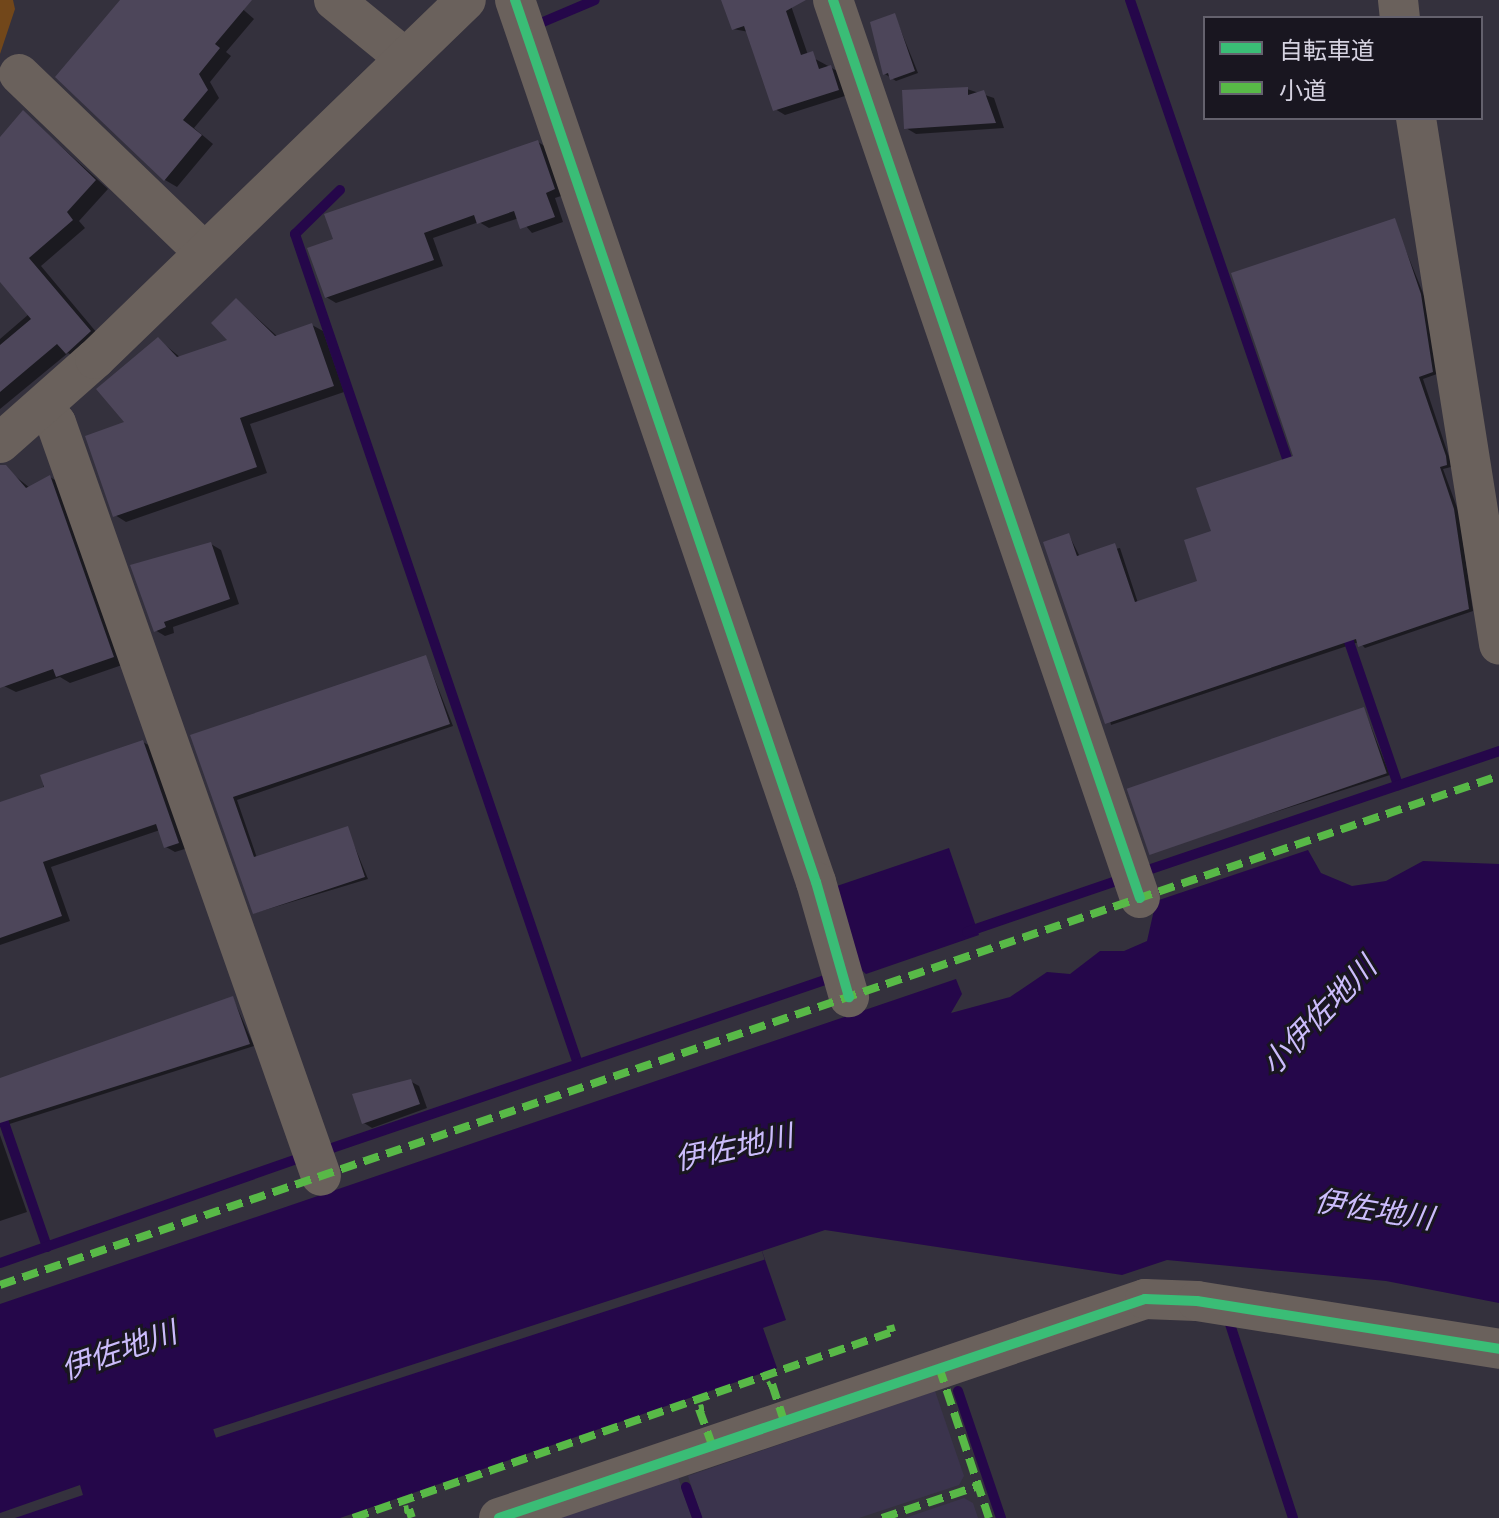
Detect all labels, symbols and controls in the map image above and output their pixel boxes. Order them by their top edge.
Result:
legend [1203,16,1483,120]
text: 自転車道 [1279,37,1375,64]
text: 小道 [1279,77,1327,104]
water label: 小伊佐地川 [1254,950,1384,1082]
water label: 伊佐地川 [672,1118,796,1178]
water label: 伊佐地川 [1312,1183,1436,1237]
water label: 伊佐地川 [56,1314,182,1388]

